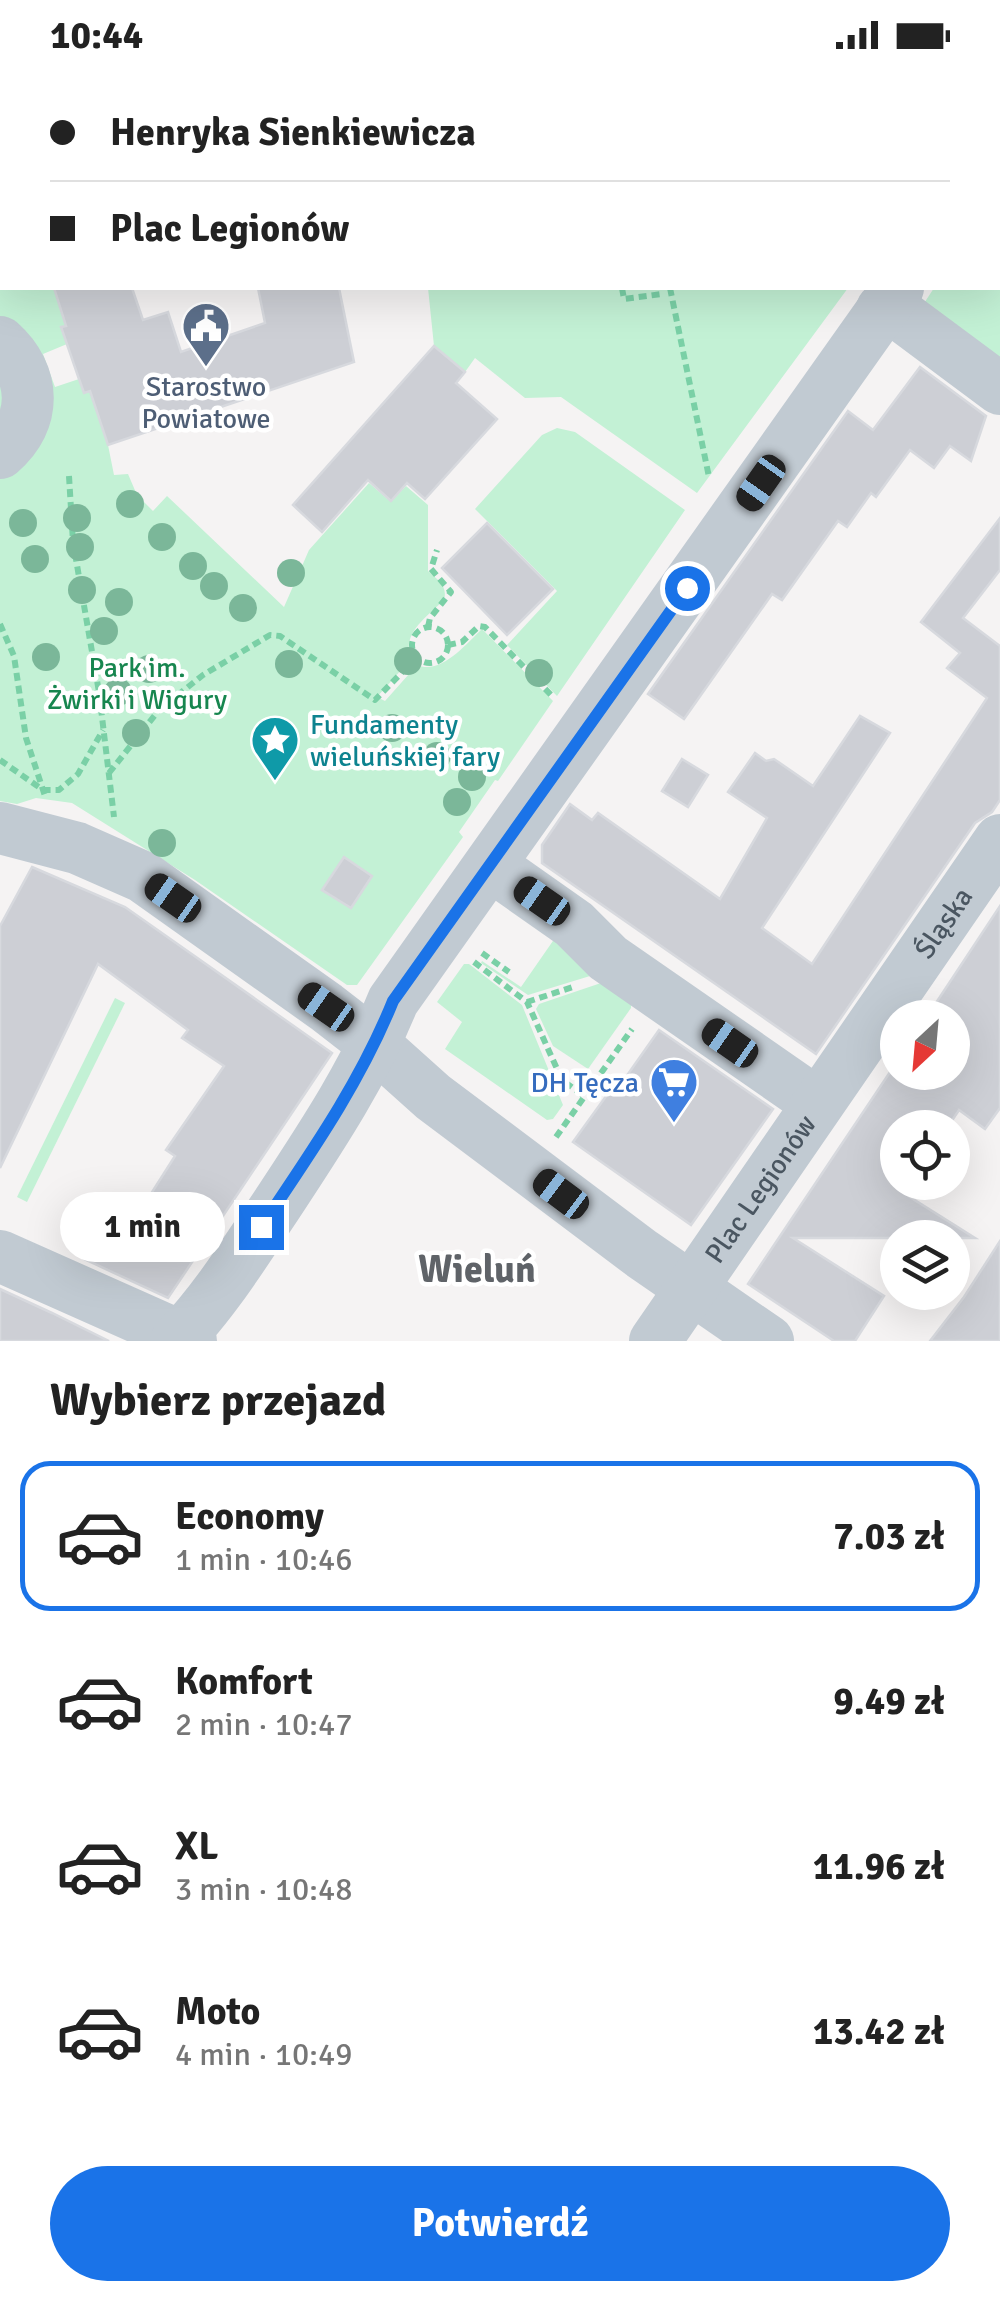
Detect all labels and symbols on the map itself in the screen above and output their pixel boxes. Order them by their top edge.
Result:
public building icon: Starostwo Powiatowe [180,300,232,368]
place label: Starostwo Powiatowe [141,370,271,436]
car [732,450,790,516]
route start [665,566,710,611]
park label: Park im. Żwirki i Wigury [47,651,227,717]
place label: Fundamenty wieluńskiej fary [310,708,500,774]
place icon: Fundamenty wieluńskiej fary [249,714,301,782]
car [140,869,206,927]
car [509,872,575,930]
street label: Śląska [908,881,980,965]
car [293,978,359,1036]
north arrow [880,1000,970,1090]
car [697,1014,763,1072]
supermarket icon: DH Tęcza [648,1056,700,1124]
place label: DH Tęcza [530,1066,639,1100]
street label: Plac Legionów [698,1109,824,1270]
car [528,1164,594,1224]
callout: 1 min [61,1192,226,1262]
route end [239,1205,284,1250]
district label: Wieluń [418,1246,536,1293]

